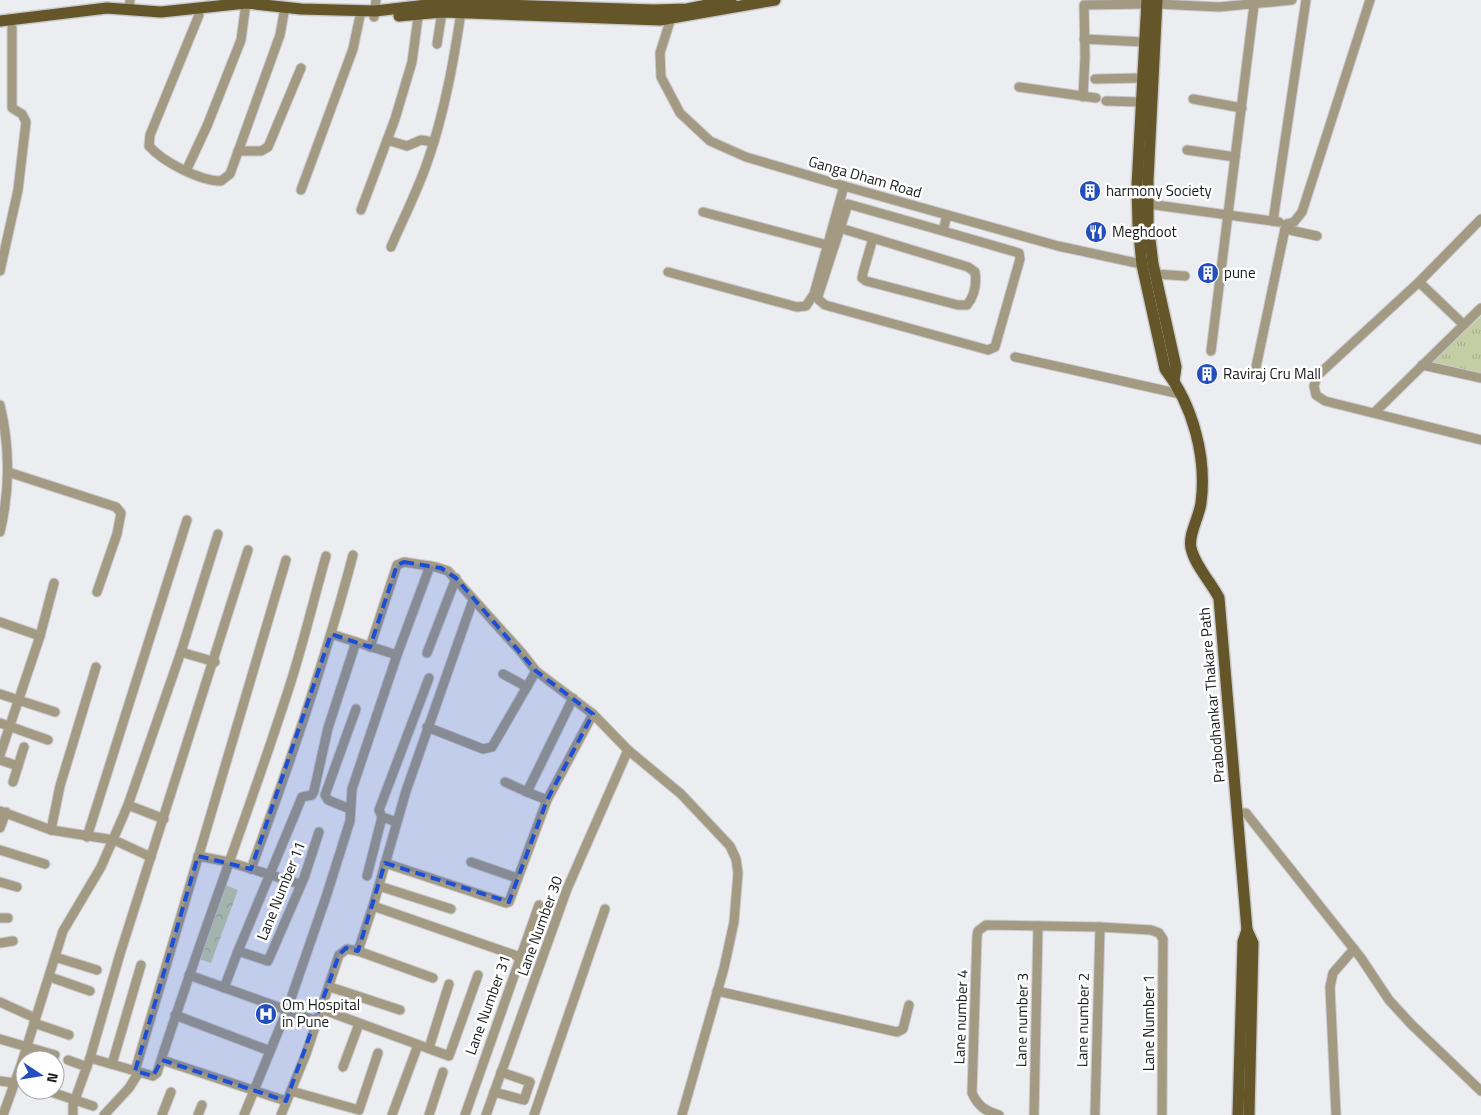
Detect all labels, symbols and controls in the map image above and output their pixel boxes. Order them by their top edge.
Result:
street label: Ganga Dham Road [806,149,924,204]
building icon: harmony Society [1078,179,1102,203]
place label: harmony Society [1106,179,1212,202]
restaurant icon: Meghdoot [1084,220,1108,244]
place label: Meghdoot [1112,220,1178,243]
building icon: pune [1196,261,1220,285]
place label: pune [1224,261,1256,284]
building icon: Raviraj Cru Mall [1195,362,1219,386]
place label: Raviraj Cru Mall [1223,362,1321,385]
street label: Prabodhankar Thakare Path [1192,606,1231,784]
street label: Lane Number 11 [250,838,311,944]
street label: Lane Number 30 [511,873,568,979]
street label: Lane Number 31 [459,952,516,1058]
street label: Lane number 4 [947,969,974,1065]
street label: Lane number 3 [1009,973,1034,1067]
street label: Lane number 2 [1070,973,1095,1067]
street label: Lane Number 1 [1137,975,1160,1071]
place label: Om Hospital in Pune [282,993,360,1033]
hospital icon: Om Hospital in Pune [254,1002,278,1026]
north arrow [15,1050,65,1100]
text: N [42,1071,64,1085]

